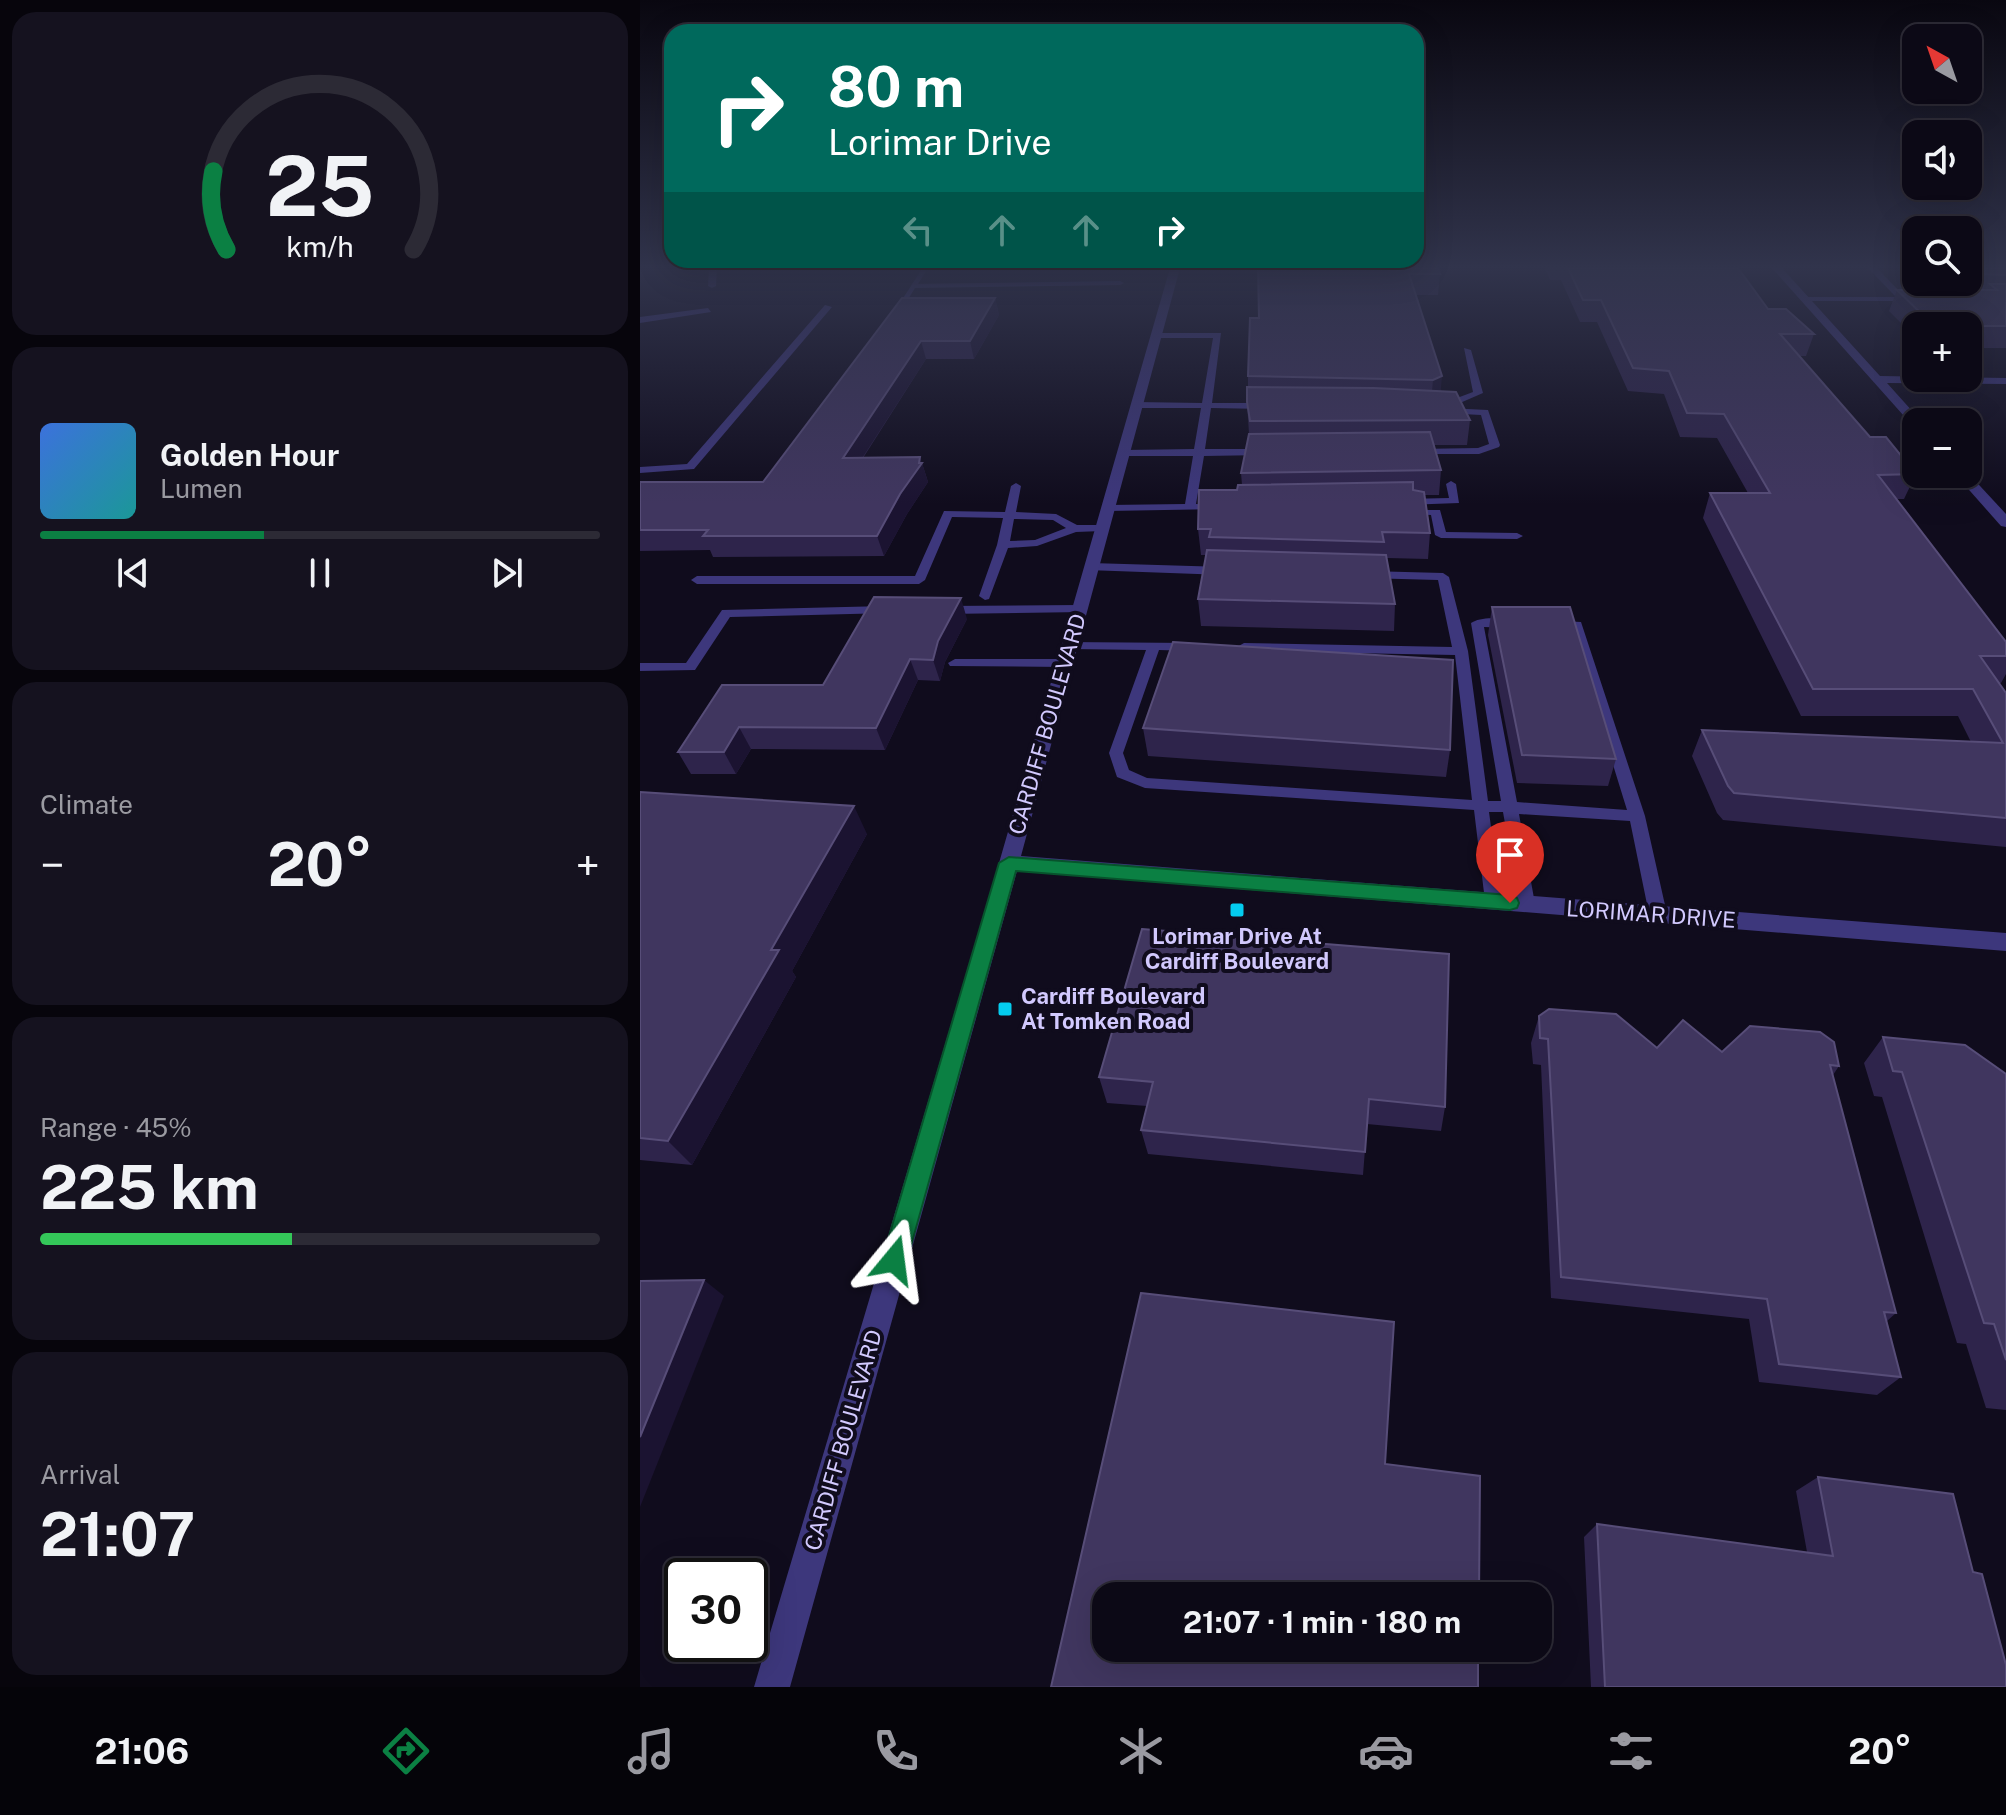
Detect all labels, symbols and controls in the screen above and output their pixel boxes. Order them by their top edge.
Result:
north arrow [1902,24,1982,104]
map controls [1902,24,1982,488]
text: 80 m [828,54,964,120]
icon: right [696,56,800,160]
button: sound [1902,120,1982,200]
text: Lorimar Drive [828,121,1052,163]
text: 25 [266,136,374,234]
icon: left [896,208,940,252]
icon: ahead [980,208,1024,252]
icon: ahead [1064,208,1108,252]
icon: right [1148,208,1192,252]
button: search [1902,216,1982,296]
text: km/h [286,230,354,263]
button: + [1902,312,1982,392]
button: − [1902,408,1982,488]
text: Golden Hour [160,437,339,473]
text: Lumen [160,473,243,504]
icon: previous [111,551,155,595]
icon: pause [298,551,342,595]
icon: next [485,551,529,595]
street label: CARDIFF BOULEVARD [1003,610,1091,838]
text: Climate [40,789,133,820]
pin [1476,821,1544,903]
text: 20° [267,829,373,900]
icon: arrive [1488,833,1532,877]
text: − [40,839,64,891]
text: + [576,839,600,891]
street label: LORIMAR DRIVE [1565,895,1737,933]
marker: Lorimar Drive At Cardiff Boulevard [1228,901,1246,919]
place label: Lorimar Drive At Cardiff Boulevard [1145,923,1329,974]
place label: Cardiff Boulevard At Tomken Road [1021,983,1205,1034]
marker: Cardiff Boulevard At Tomken Road [996,1000,1014,1018]
text: Range · 45% [40,1112,192,1143]
text: 225 km [40,1152,259,1223]
position arrow [852,1218,936,1302]
street label: CARDIFF BOULEVARD [799,1326,887,1554]
text: Arrival [40,1459,120,1490]
text: 21:07 [40,1499,195,1570]
speed limit sign: 30 [664,1558,768,1662]
text: 21:07 · 1 min · 180 m [1183,1604,1461,1640]
icon: directions [378,1723,434,1779]
icon: music [623,1723,679,1779]
icon: phone [868,1723,924,1779]
icon: climate [1113,1723,1169,1779]
icon: car [1358,1723,1414,1779]
icon: filters [1603,1723,1659,1779]
text: 21:06 [95,1730,189,1772]
text: 20° [1848,1730,1911,1772]

